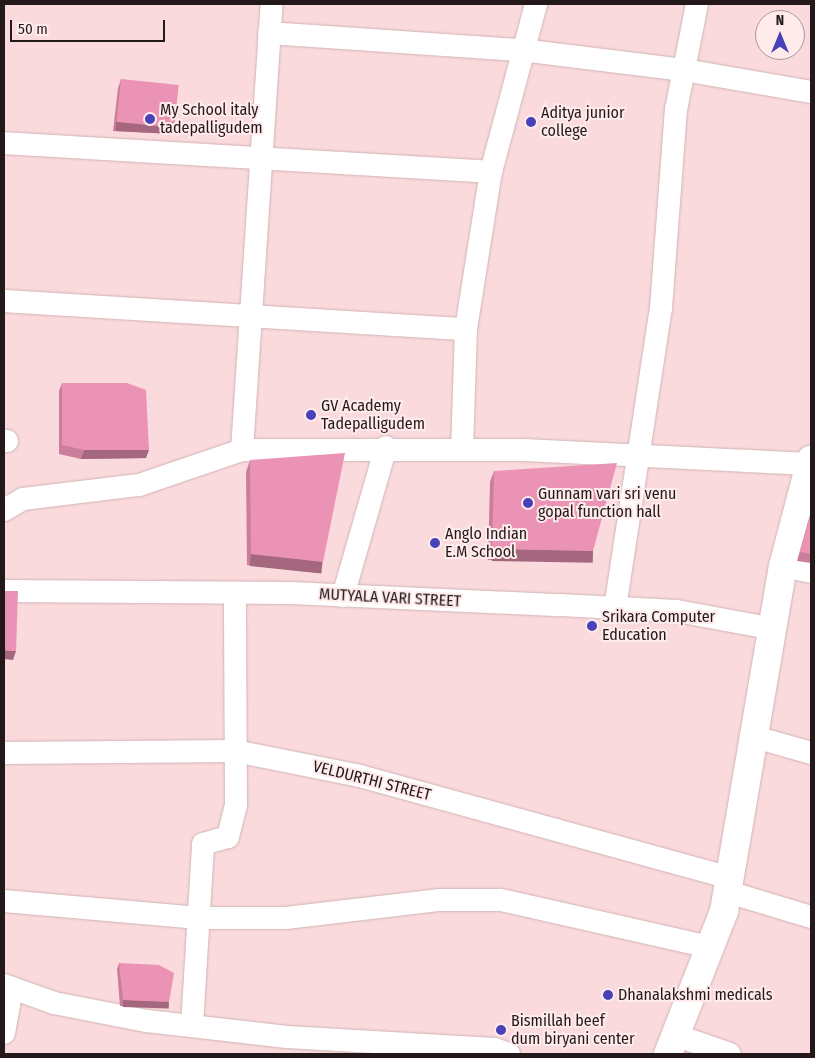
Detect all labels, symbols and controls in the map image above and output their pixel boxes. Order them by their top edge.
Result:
scale bar [12,10,168,42]
north arrow [755,10,805,60]
text: N [776,12,784,29]
text: 50 m [18,20,48,38]
place label: My School italy tadepalligudem [160,100,262,138]
place label: Aditya junior college [541,103,625,141]
marker: My School italy tadepalligudem [144,113,156,125]
marker: Aditya junior college [525,116,537,128]
place label: GV Academy Tadepalligudem [321,396,425,434]
marker: GV Academy Tadepalligudem [305,409,317,421]
place label: Gunnam vari sri venu gopal function hall [538,484,676,522]
marker: Gunnam vari sri venu gopal function hall [522,497,534,509]
place label: Anglo Indian E.M School [445,524,527,562]
marker: Anglo Indian E.M School [429,537,441,549]
street label: MUTYALA VARI STREET [318,585,462,611]
place label: Srikara Computer Education [602,607,715,645]
marker: Srikara Computer Education [586,620,598,632]
street label: VELDURTHI STREET [311,757,433,805]
place label: Dhanalakshmi medicals [618,985,773,1005]
marker: Dhanalakshmi medicals [602,989,614,1001]
place label: Bismillah beef dum biryani center [511,1011,634,1049]
marker: Bismillah beef dum biryani center [495,1024,507,1036]

